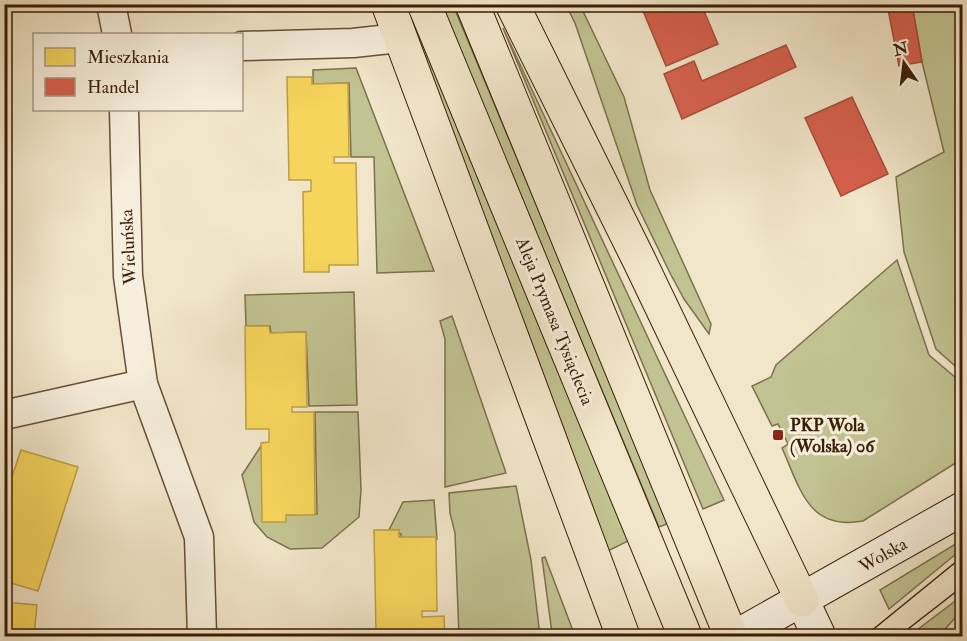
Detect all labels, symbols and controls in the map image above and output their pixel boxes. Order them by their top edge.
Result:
legend [33,33,243,111]
north arrow [874,33,934,93]
text: N [890,38,911,61]
text: Mieszkania [87,46,169,69]
text: Handel [87,76,140,99]
street label: Wieluńska [115,208,142,286]
street label: Aleja Prymasa Tysiąclecia [510,233,599,409]
place label: PKP Wola (Wolska) 06 [790,414,876,458]
marker: PKP Wola (Wolska) 06 [771,428,785,442]
street label: Wolska [854,532,912,579]

